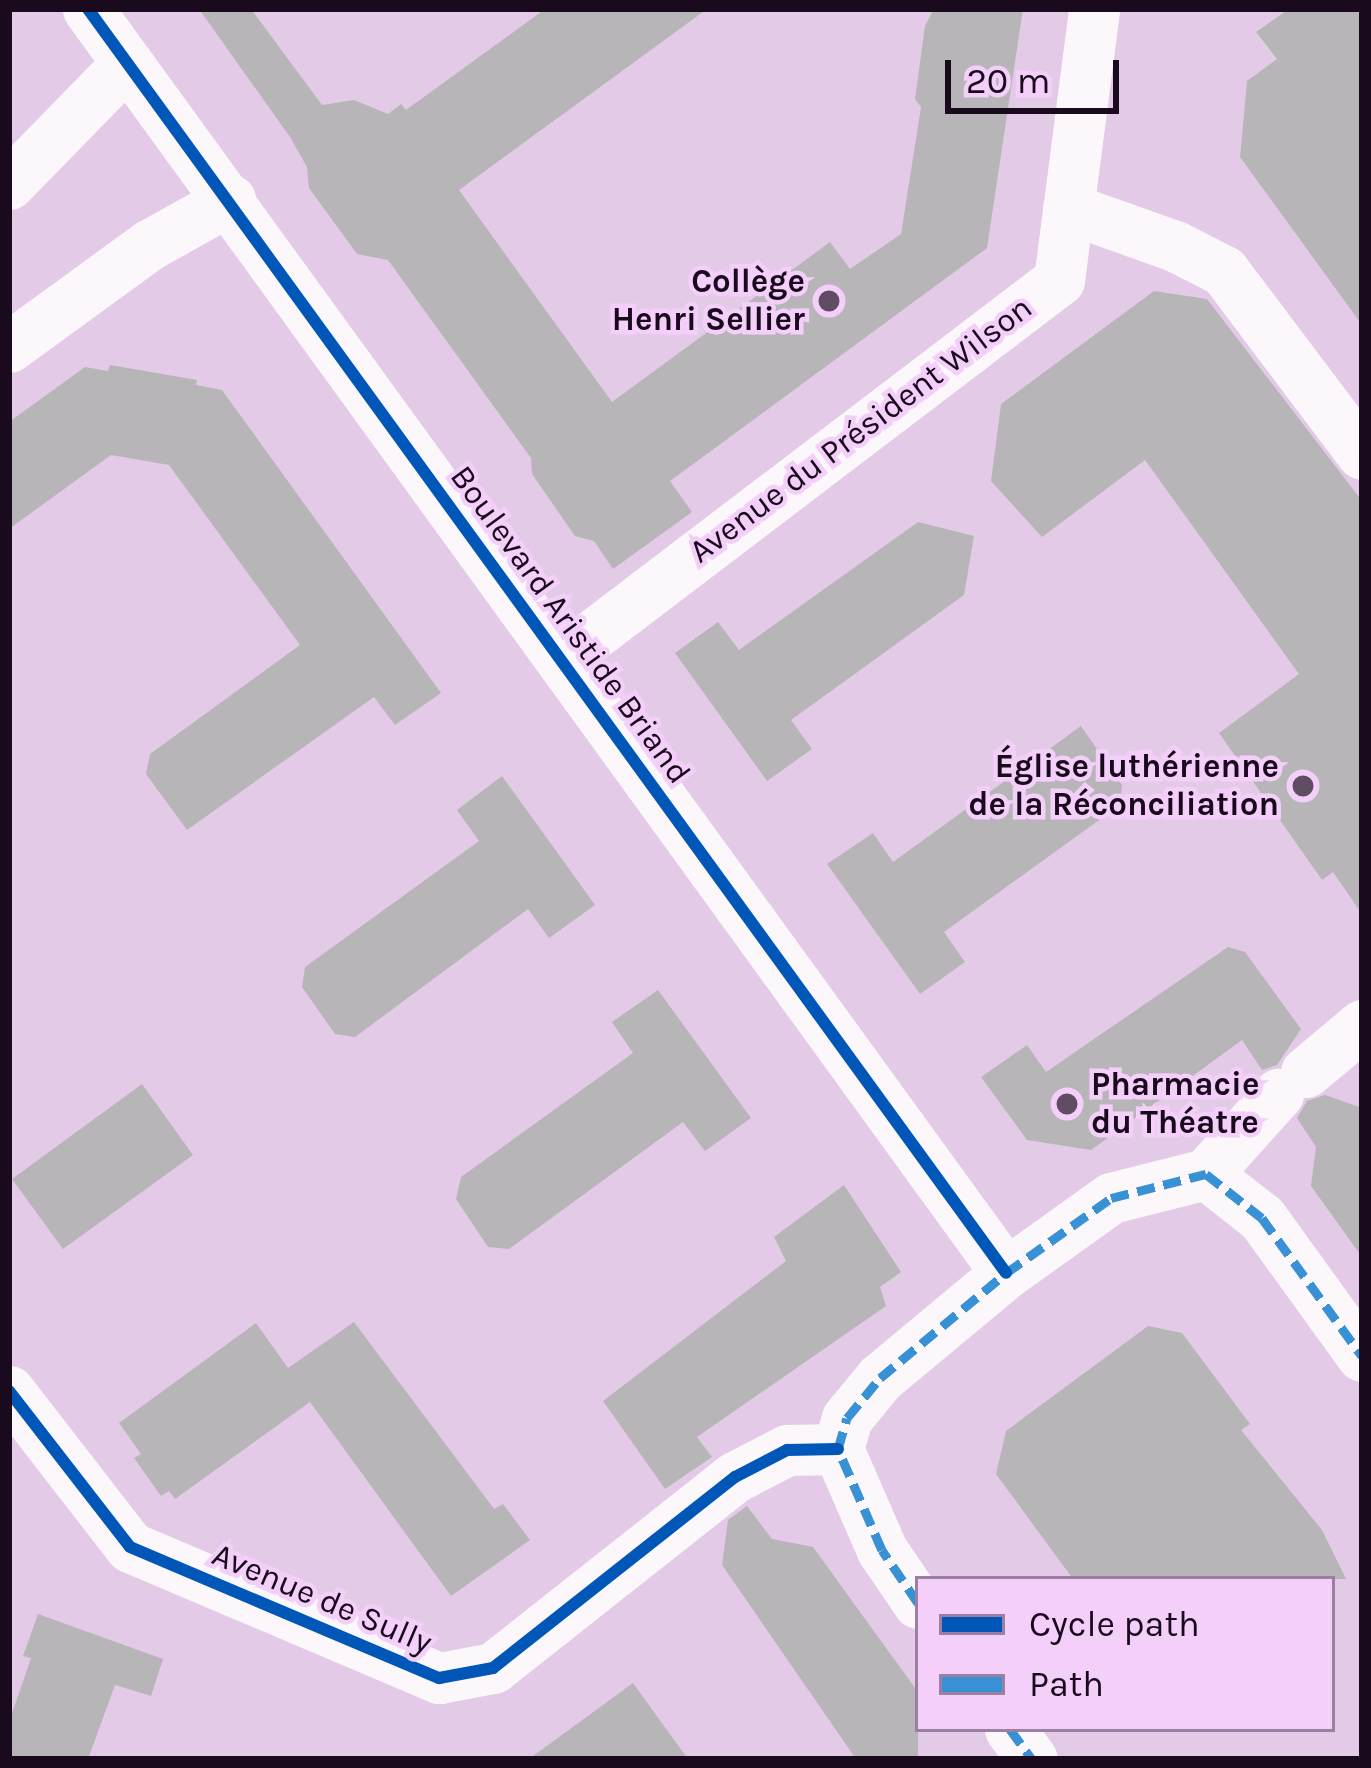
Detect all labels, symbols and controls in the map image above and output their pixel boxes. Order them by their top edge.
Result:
scale bar [951,36,1125,110]
text: 20 m [966,60,1050,102]
place label: Collège Henri Sellier [612,262,805,340]
street label: Avenue du Président Wilson [682,288,1040,572]
marker: Collège Henri Sellier [816,288,842,314]
street label: Boulevard Aristide Briand [441,458,699,792]
place label: Église luthérienne de la Réconciliation [968,747,1279,825]
marker: Église luthérienne de la Réconciliation [1290,773,1316,799]
place label: Pharmacie du Théatre [1091,1065,1259,1143]
marker: Pharmacie du Théatre [1054,1091,1080,1117]
street label: Avenue de Sully [206,1535,438,1663]
legend [915,1576,1335,1732]
text: Cycle path [1029,1603,1200,1645]
text: Path [1029,1663,1104,1705]

